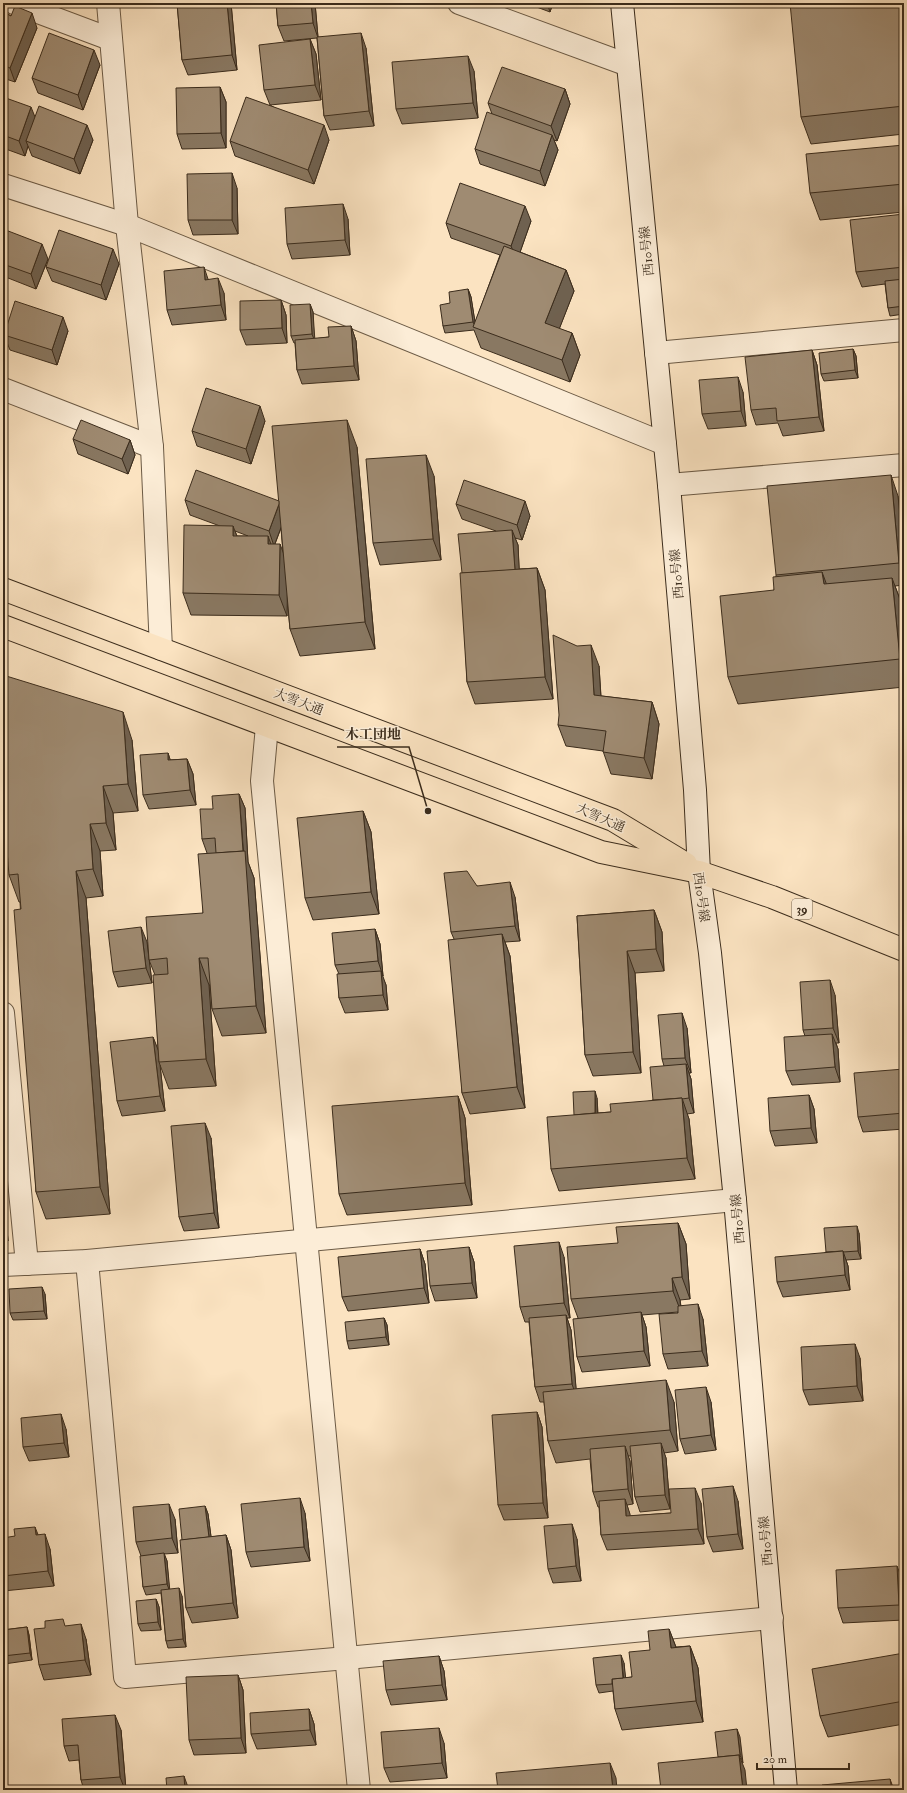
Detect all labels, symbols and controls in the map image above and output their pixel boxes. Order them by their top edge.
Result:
street label: 西10号線 [636,225,658,277]
street label: 西10号線 [667,548,687,600]
street label: 大雪大通 [271,685,326,719]
callout: 木工団地 [337,721,409,747]
text: 木工団地 [345,726,401,743]
street label: 大雪大通 [574,800,628,836]
street label: 西10号線 [690,871,712,923]
road number: 39 [792,899,812,919]
street label: 西10号線 [728,1193,748,1245]
street label: 西10号線 [756,1515,776,1567]
scale bar [757,1745,849,1771]
text: 20 m [763,1752,788,1767]

